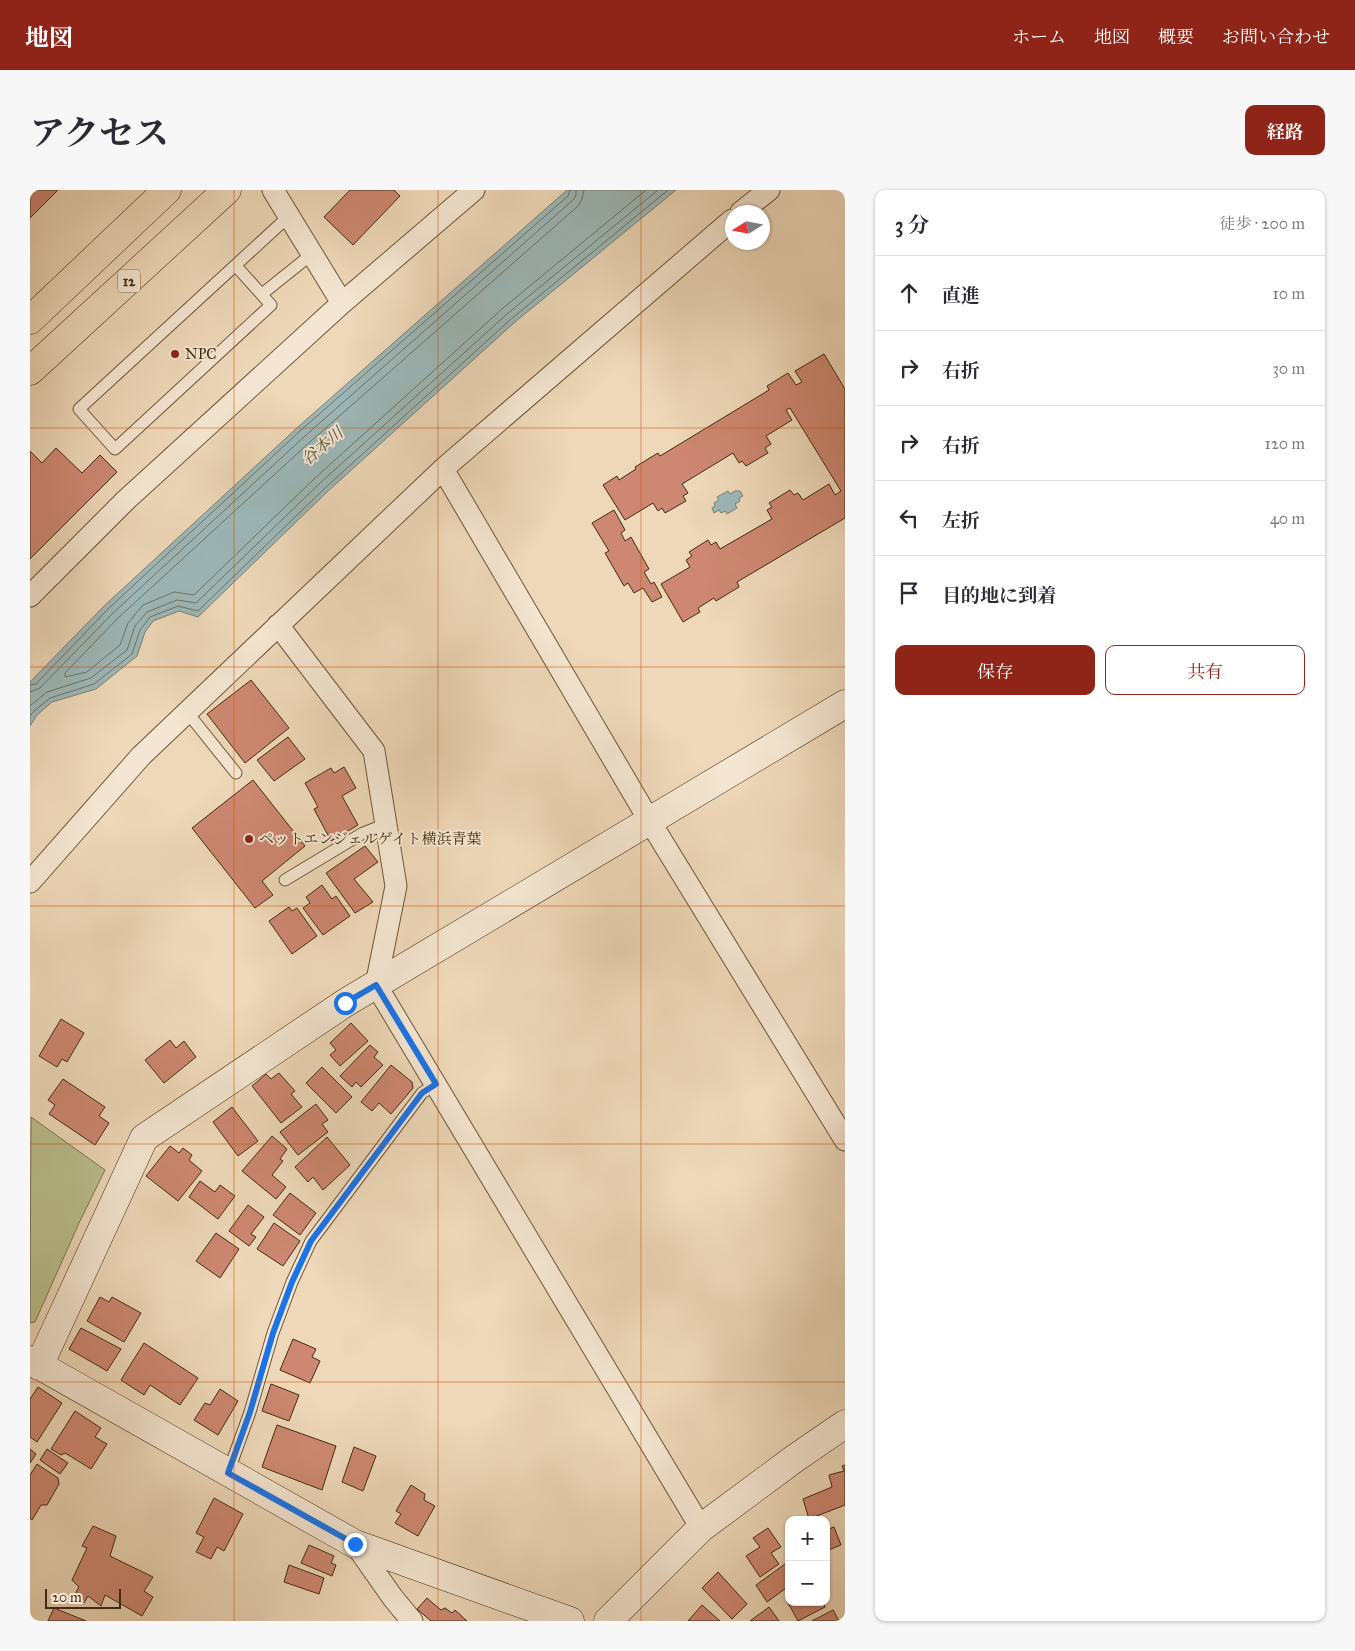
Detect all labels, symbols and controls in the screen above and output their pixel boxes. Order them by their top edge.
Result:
text: 地図 [25,23,73,53]
text: ホーム [1012,26,1066,48]
text: 地図 [1094,26,1130,48]
text: 概要 [1158,26,1194,48]
text: お問い合わせ [1222,26,1330,48]
button: 経路 [1245,105,1325,155]
text: アクセス [30,112,169,155]
north arrow [725,205,770,250]
text: 3 分 [895,212,929,238]
text: 徒歩 · 200 m [1219,214,1305,233]
road number: 12 [118,270,140,292]
icon: ahead [895,279,923,307]
text: 直進 [942,284,980,307]
text: 10 m [1273,284,1305,303]
place label: NPC [185,345,217,363]
marker: NPC [169,348,181,360]
icon: right [895,354,923,382]
text: 右折 [942,359,980,382]
text: 30 m [1272,359,1305,378]
water label: 谷本川 [298,422,348,469]
icon: right [895,429,923,457]
text: 右折 [942,434,980,457]
text: 120 m [1265,434,1305,453]
icon: left [895,504,923,532]
text: 左折 [942,509,980,532]
text: 40 m [1270,509,1305,528]
icon: arrive [895,579,923,607]
text: 目的地に到着 [942,584,1056,607]
button: 保存 [895,645,1095,695]
button: 共有 [1105,645,1305,695]
place label: ペットエンジェルゲイト横浜青葉 [259,830,481,848]
marker: ペットエンジェルゲイト横浜青葉 [243,833,255,845]
route start [334,992,357,1015]
map controls [785,1516,830,1606]
button: + [785,1516,830,1561]
route end [344,1533,367,1556]
button: − [785,1561,830,1606]
scale bar [45,1586,121,1609]
text: 20 m [52,1589,82,1606]

